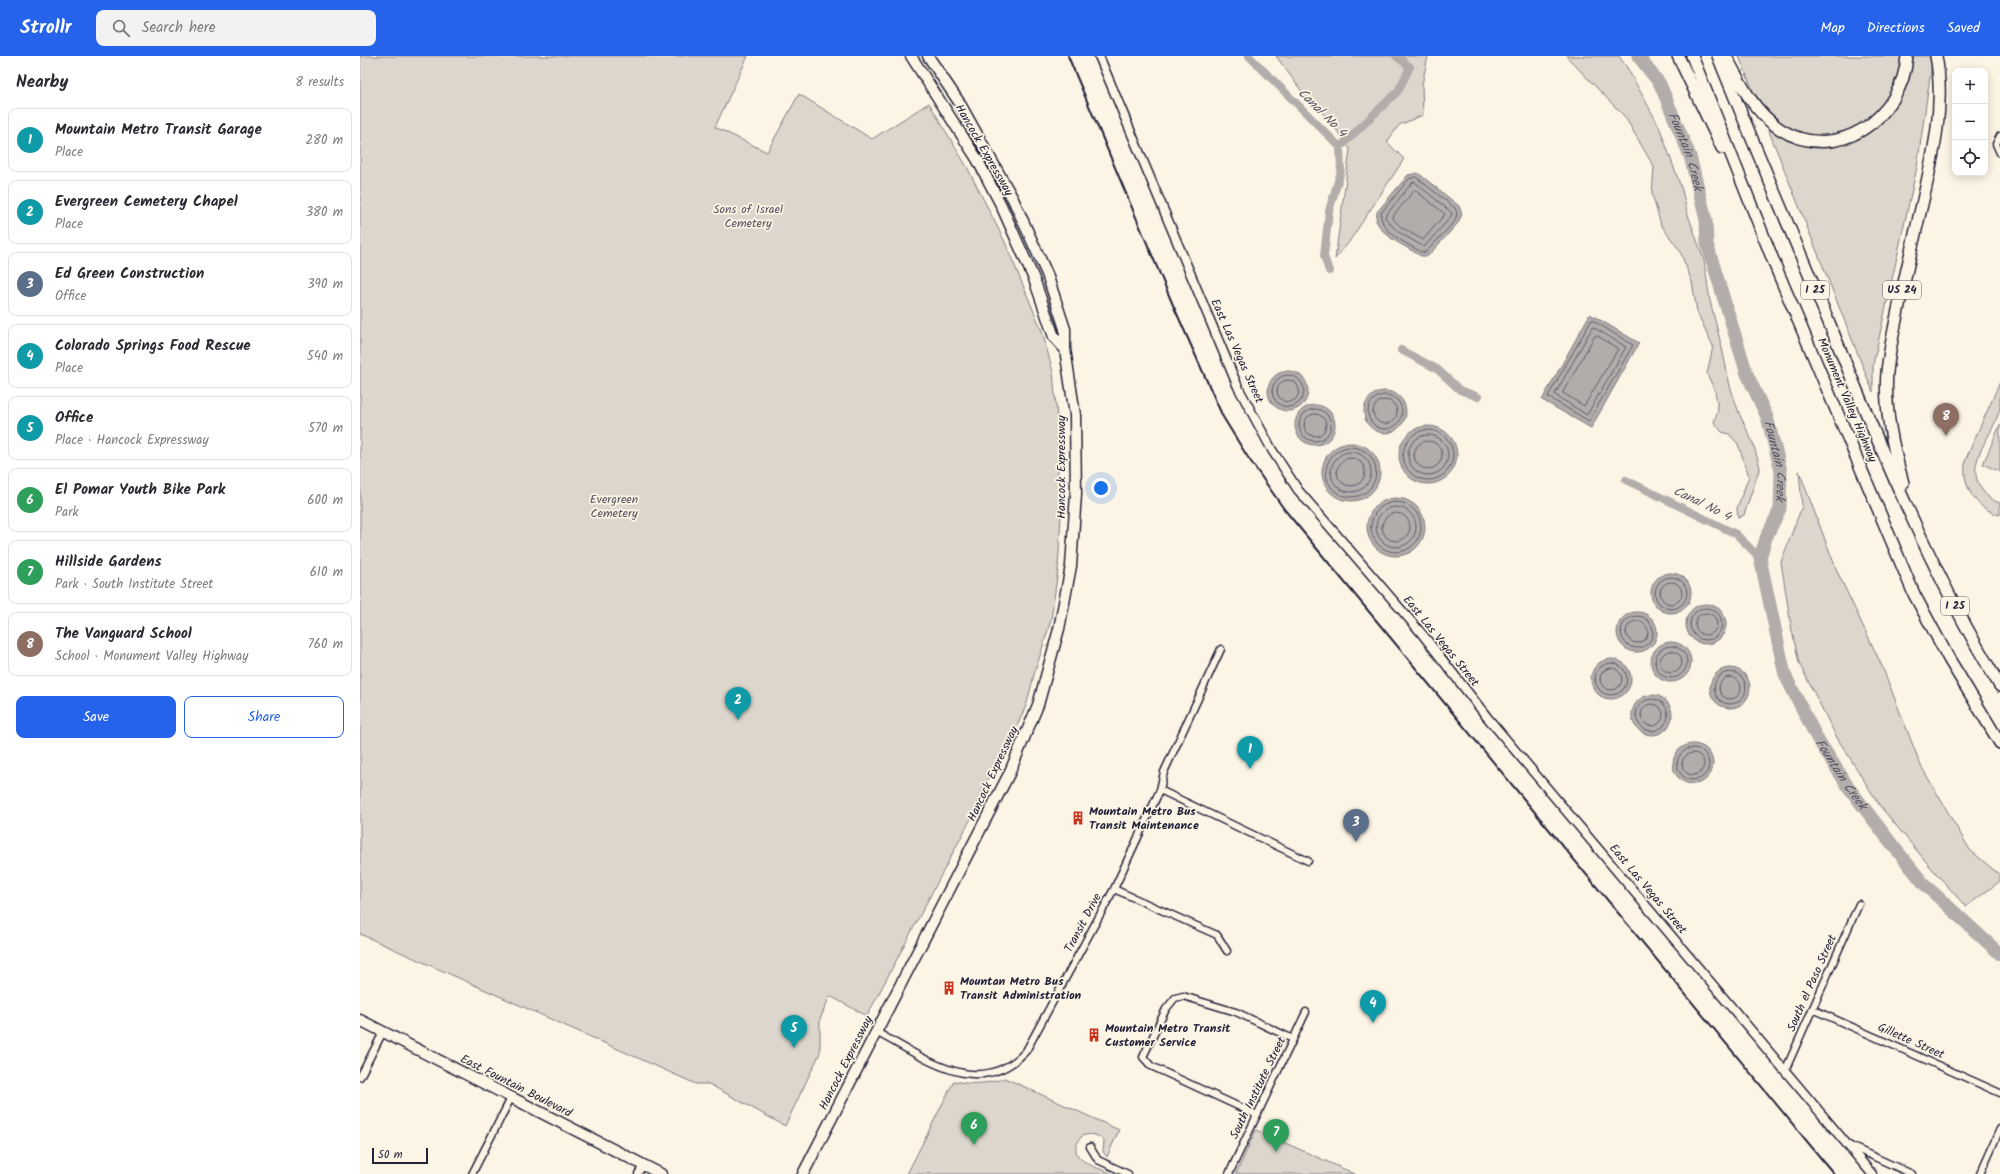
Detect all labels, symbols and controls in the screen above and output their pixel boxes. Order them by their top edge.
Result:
search box [96,10,376,46]
text: Strollr [20,13,72,43]
text: Search here [142,16,216,40]
icon: search [110,17,132,39]
text: Map [1820,17,1845,39]
text: Directions [1867,17,1925,39]
text: Saved [1947,17,1980,39]
map controls [1952,68,1988,176]
button: + [1952,68,1988,104]
text: Nearby [16,69,68,96]
text: 8 results [295,72,344,93]
water label: Canal No 4 [1293,84,1353,144]
street label: Hancock Expressway [950,100,1018,200]
button: − [1952,104,1988,140]
water label: Fountain Creek [1662,109,1709,195]
text: Mountain Metro Transit Garage [55,118,262,142]
text: 1 [28,130,32,151]
text: 280 m [306,130,343,151]
button: locate [1952,140,1988,176]
text: Place [55,142,83,163]
text: Evergreen Cemetery Chapel [55,190,238,214]
park label: Sons of Israel Cemetery [713,200,783,233]
text: 2 [26,202,34,223]
text: 380 m [306,202,343,223]
text: Place [55,214,83,235]
text: Ed Green Construction [55,262,204,286]
text: 3 [26,274,34,295]
text: 390 m [307,274,343,295]
road number: I 25 [1801,281,1829,299]
road number: US 24 [1883,281,1921,299]
text: Office [55,286,86,307]
street label: East Las Vegas Street [1205,296,1269,407]
text: Colorado Springs Food Rescue [55,334,251,358]
street label: Monument Valley Highway [1812,335,1882,466]
text: 4 [26,346,34,367]
text: 540 m [307,346,343,367]
text: Place [55,358,83,379]
pin: 8 [1933,403,1959,436]
text: Office [55,406,93,430]
street label: Hancock Expressway [1052,415,1071,519]
text: 5 [27,418,33,439]
text: 570 m [308,418,343,439]
water label: Fountain Creek [1758,418,1791,503]
text: Place · Hancock Expressway [55,430,209,451]
text: El Pomar Youth Bike Park [55,478,225,502]
your location [1091,478,1111,498]
water label: Canal No 4 [1669,481,1736,528]
text: 6 [26,490,34,511]
text: 600 m [307,490,343,511]
park label: Evergreen Cemetery [590,490,638,523]
text: Park [55,502,79,523]
text: Hillside Gardens [55,550,162,574]
text: 7 [27,562,33,583]
text: 610 m [310,562,343,583]
text: Park · South Institute Street [55,574,213,595]
street label: East Las Vegas Street [1398,591,1484,691]
road number: I 25 [1941,597,1969,615]
text: The Vanguard School [55,622,192,646]
text: 8 [26,634,34,655]
text: 760 m [308,634,343,655]
text: School · Monument Valley Highway [55,646,248,667]
pin: 2 [725,687,751,720]
button: Save [16,696,176,738]
button: Share [184,696,344,738]
street label: Hancock Expressway [963,723,1024,825]
water label: Fountain Creek [1810,735,1874,816]
pin: 1 [1237,736,1263,769]
place label: Mountain Metro Bus Transit Maintenance [1089,802,1199,835]
pin: 3 [1343,809,1369,842]
building icon: Mountain Metro Bus Transit Maintenance [1070,810,1086,826]
street label: East Las Vegas Street [1604,840,1692,939]
street label: Transit Drive [1059,889,1107,956]
street label: South el Paso Street [1782,931,1842,1035]
place label: Mountan Metro Bus Transit Administration [960,972,1082,1005]
building icon: Mountan Metro Bus Transit Administration [941,980,957,996]
pin: 4 [1360,990,1386,1023]
street label: Hancock Expressway [814,1012,878,1113]
pin: 5 [781,1015,807,1048]
street label: Gillette Street [1875,1018,1948,1064]
place label: Mountain Metro Transit Customer Service [1105,1019,1231,1052]
building icon: Mountain Metro Transit Customer Service [1086,1027,1102,1043]
street label: South Institute Street [1225,1033,1291,1142]
street label: East Fountain Boulevard [457,1050,576,1123]
pin: 6 [961,1112,987,1145]
pin: 7 [1263,1119,1289,1152]
scale bar [372,1146,428,1165]
text: 50 m [378,1146,403,1164]

